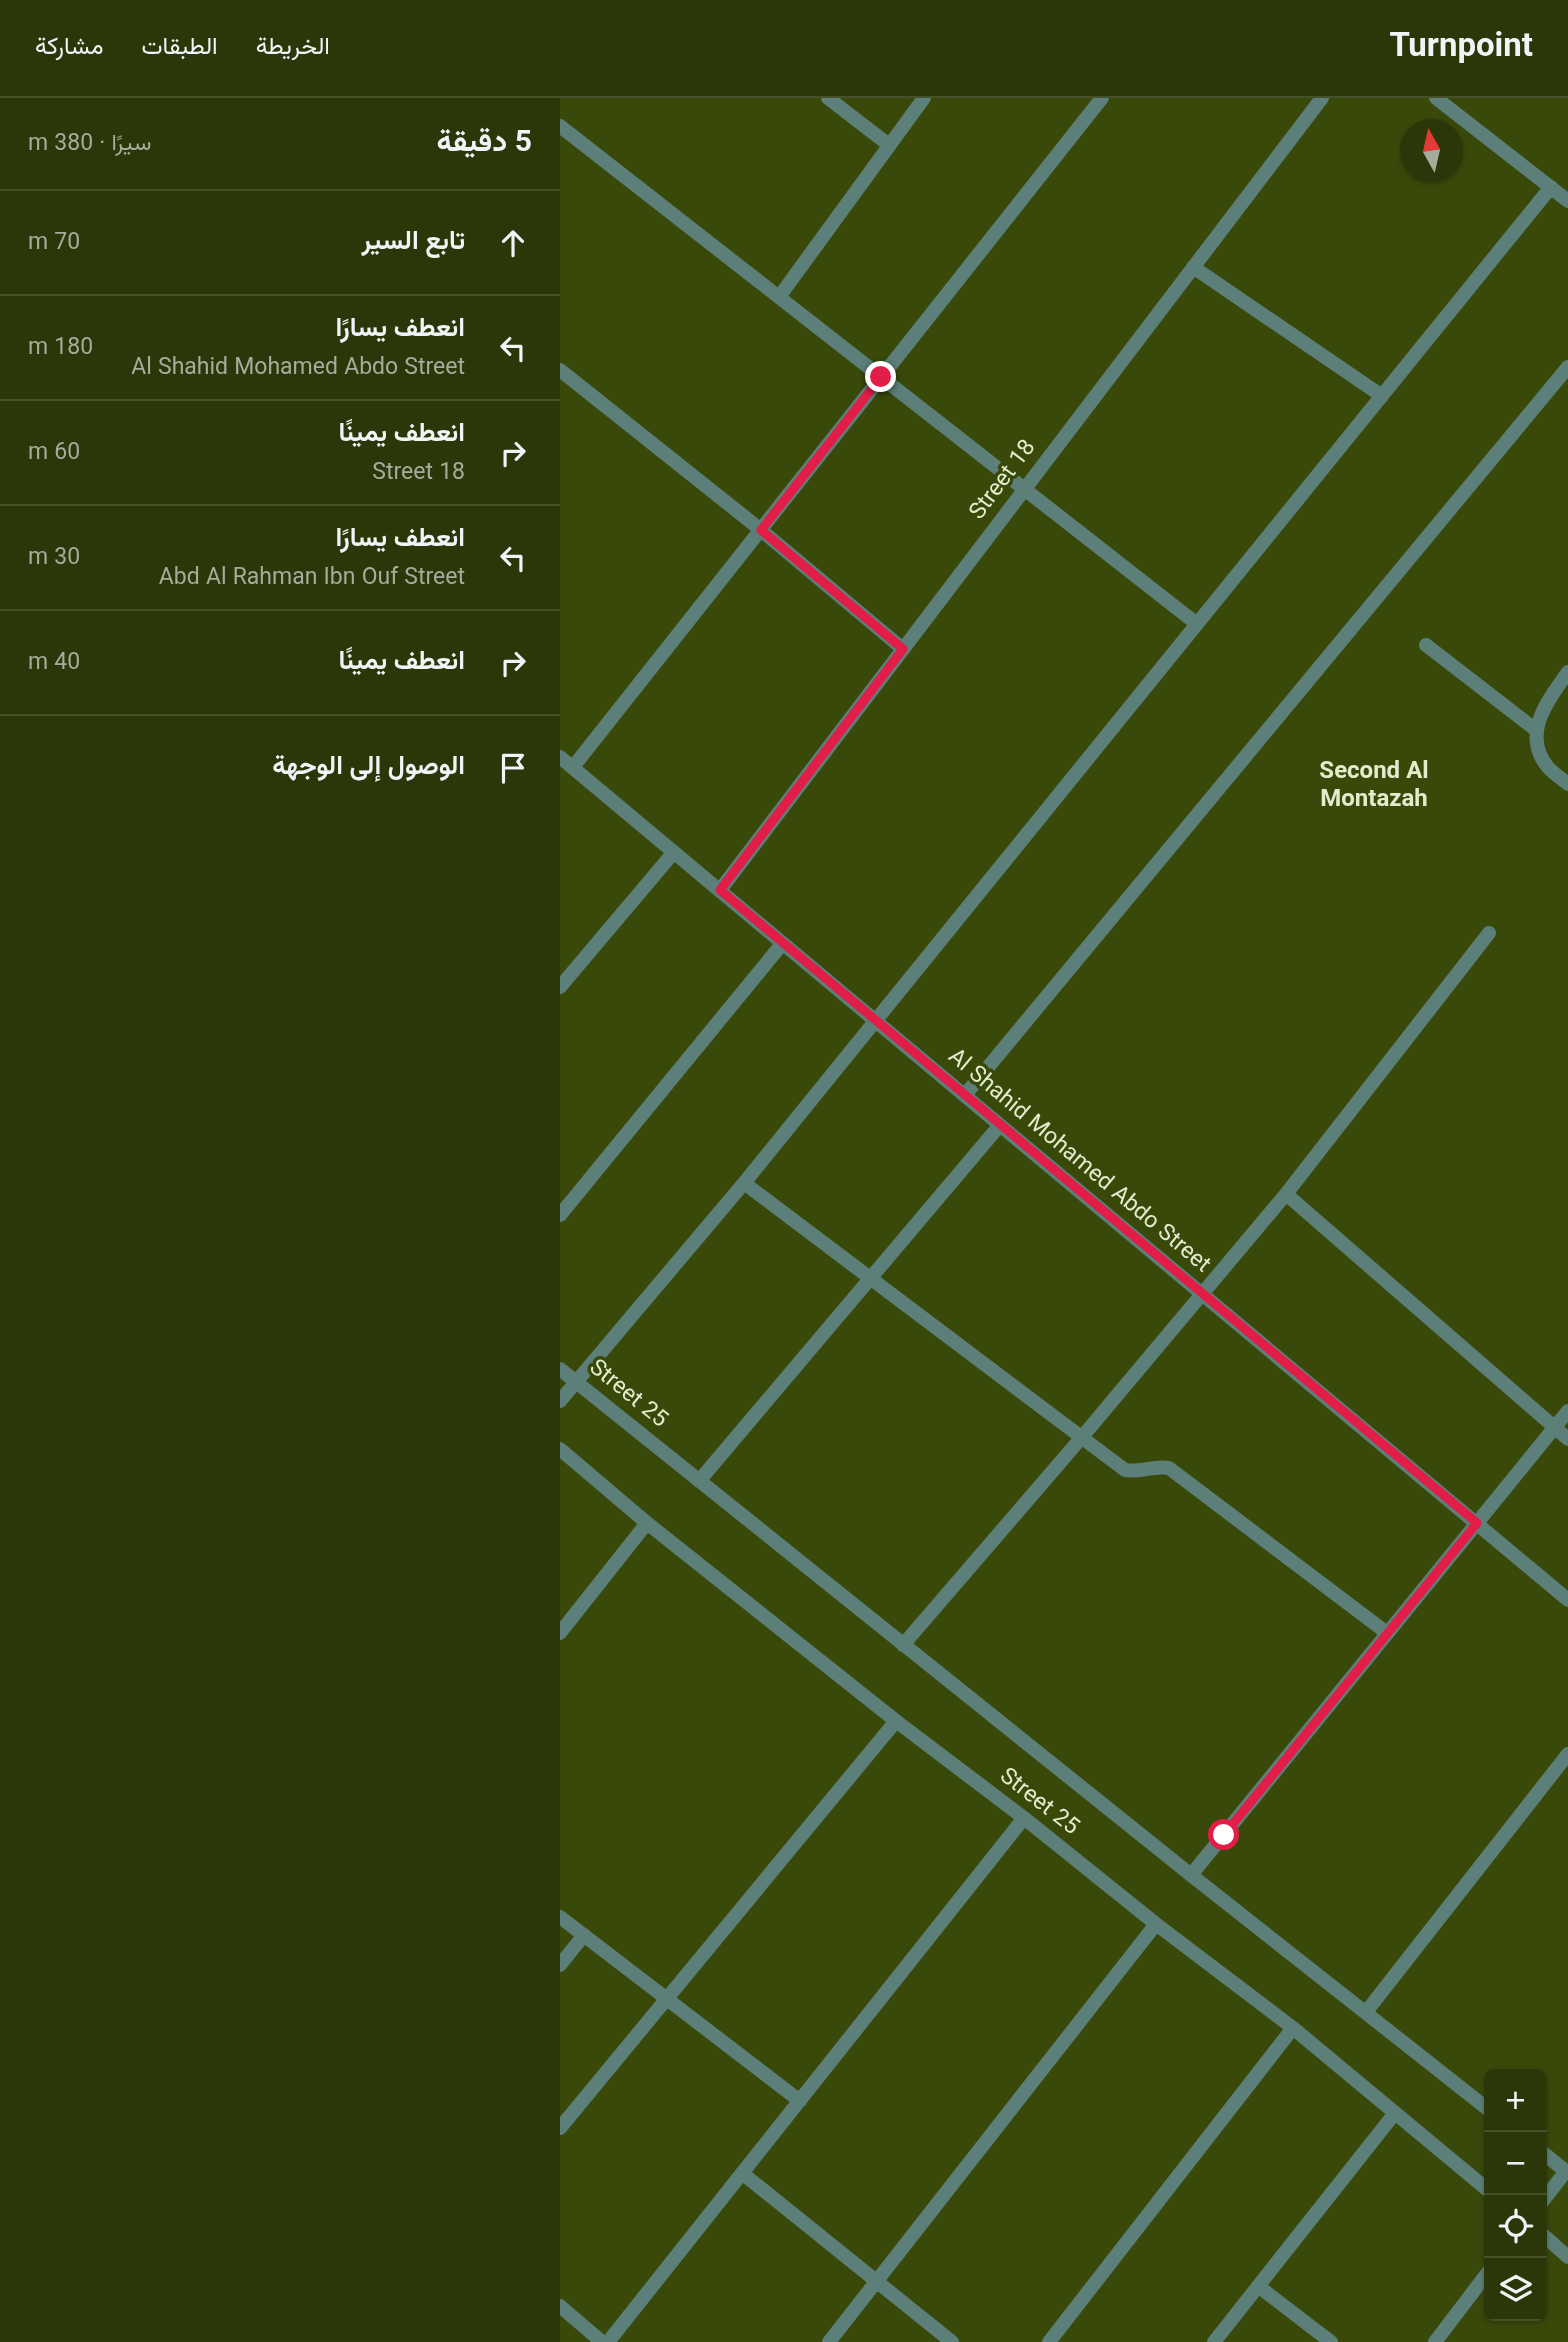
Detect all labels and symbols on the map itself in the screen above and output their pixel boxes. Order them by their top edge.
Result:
north arrow [1400,119,1463,182]
route end [865,361,896,392]
street label: Street 18 [961,432,1045,528]
district label: Second Al Montazah [1319,753,1429,819]
street label: Al Shahid Mohamed Abdo Street [940,1040,1218,1282]
street label: Street 25 [581,1351,675,1437]
street label: Street 25 [991,1759,1087,1845]
route start [1208,1819,1239,1850]

